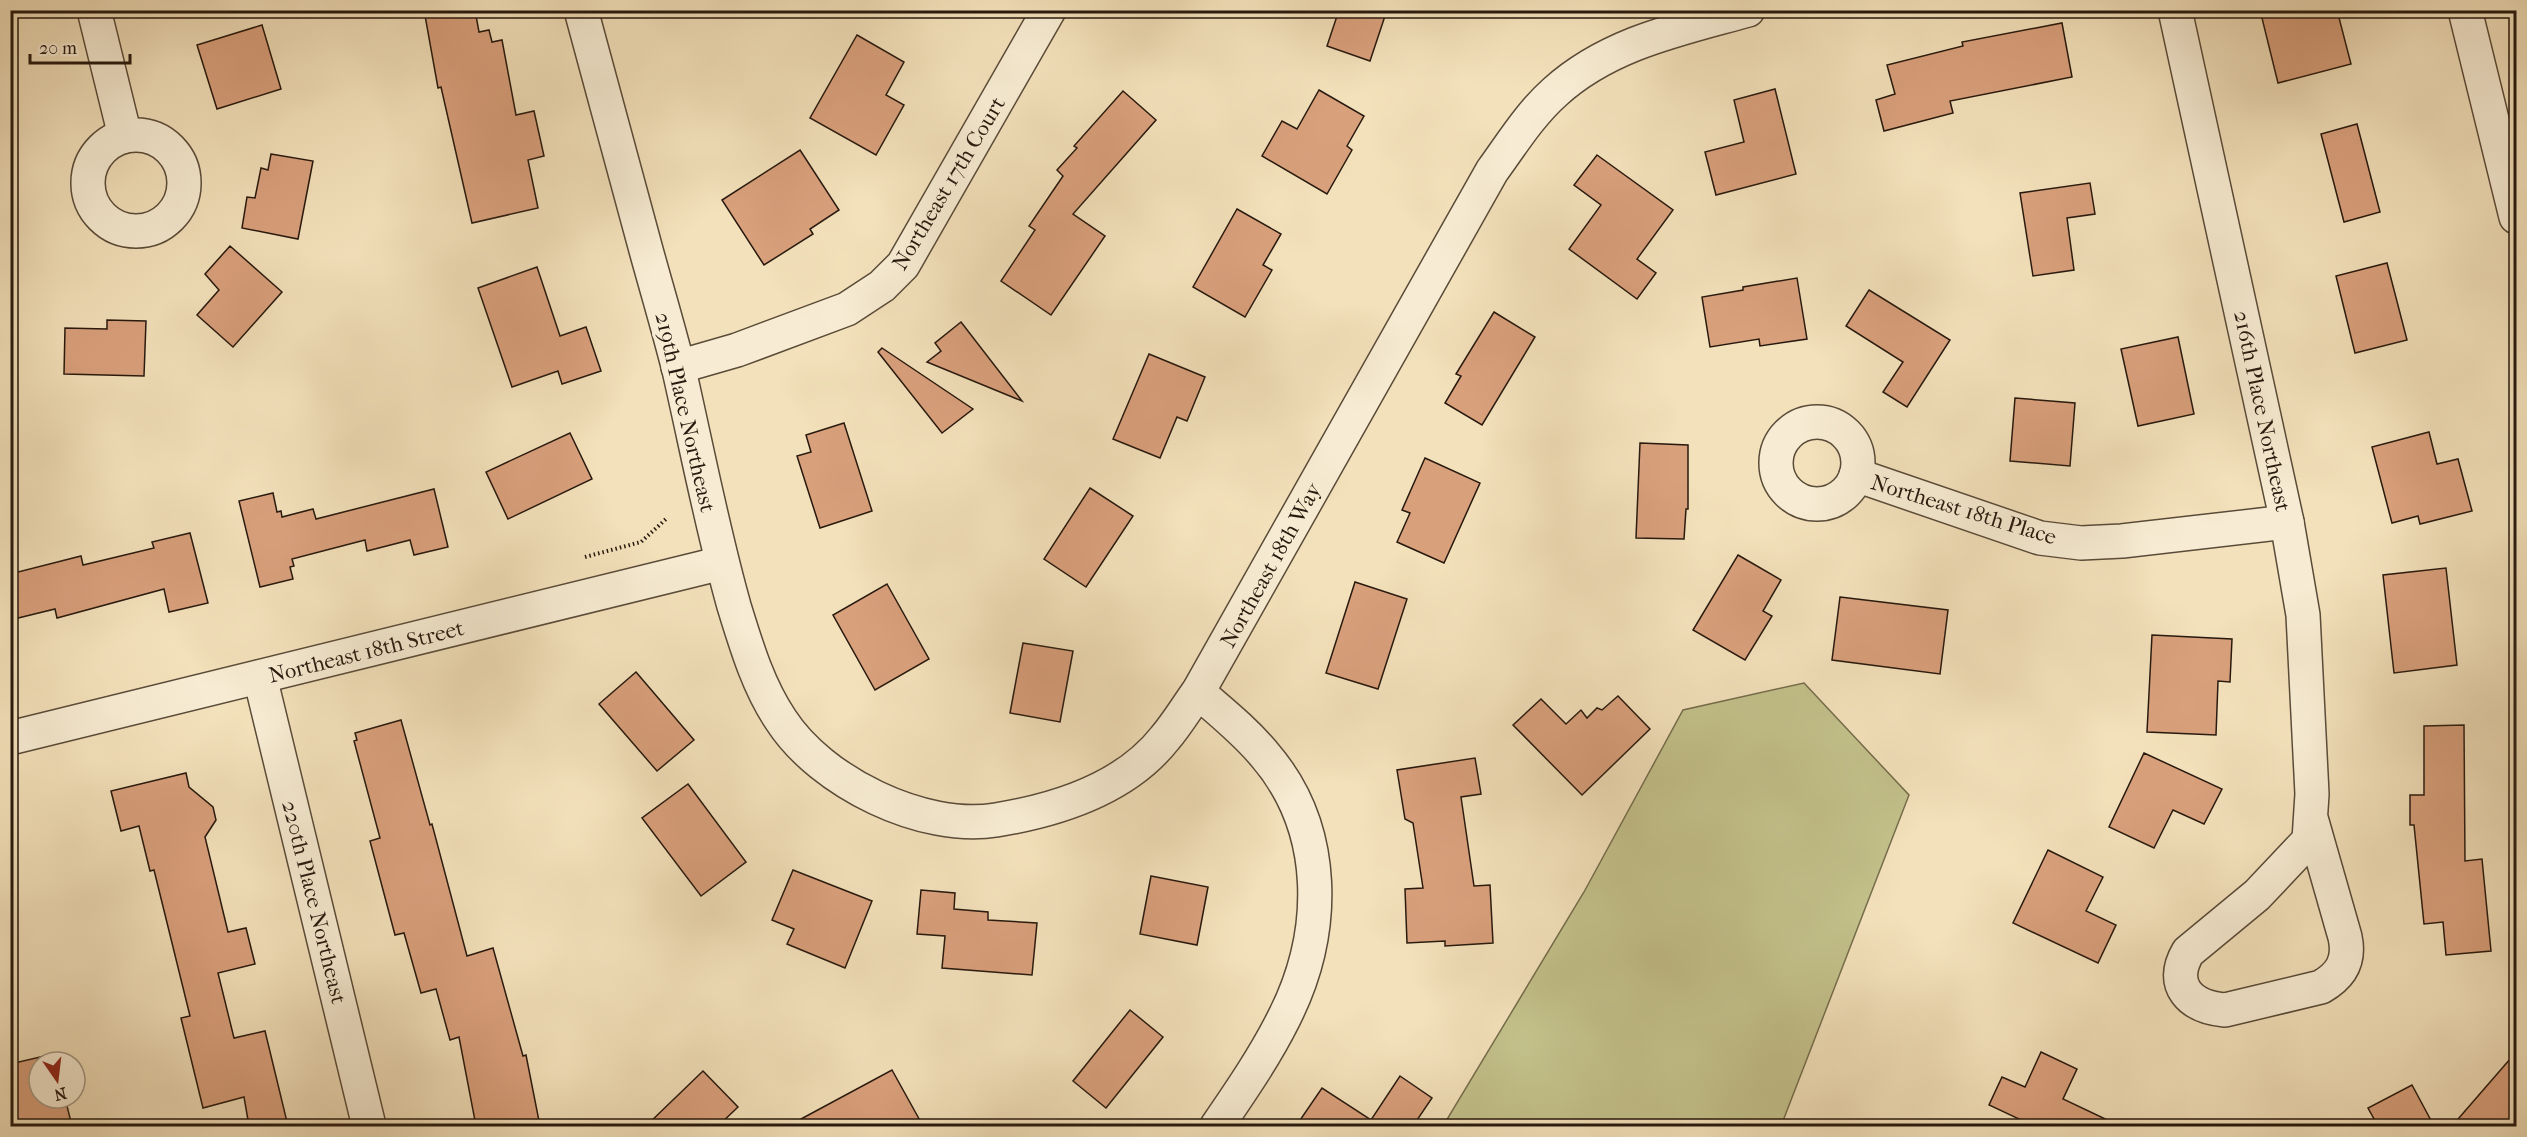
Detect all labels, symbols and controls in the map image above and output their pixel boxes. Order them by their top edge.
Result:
scale bar [30,27,130,65]
text: 20 m [39,38,77,59]
street label: Northeast 17th Court [887,92,1011,275]
street label: 216th Place Northeast [2228,308,2296,514]
street label: 219th Place Northeast [649,310,721,515]
street label: Northeast 18th Place [1868,469,2060,551]
street label: Northeast 18th Way [1215,478,1327,652]
street label: Northeast 18th Street [266,615,467,689]
street label: 220th Place Northeast [276,798,352,1007]
north arrow [27,1050,87,1110]
text: N [51,1083,69,1105]

